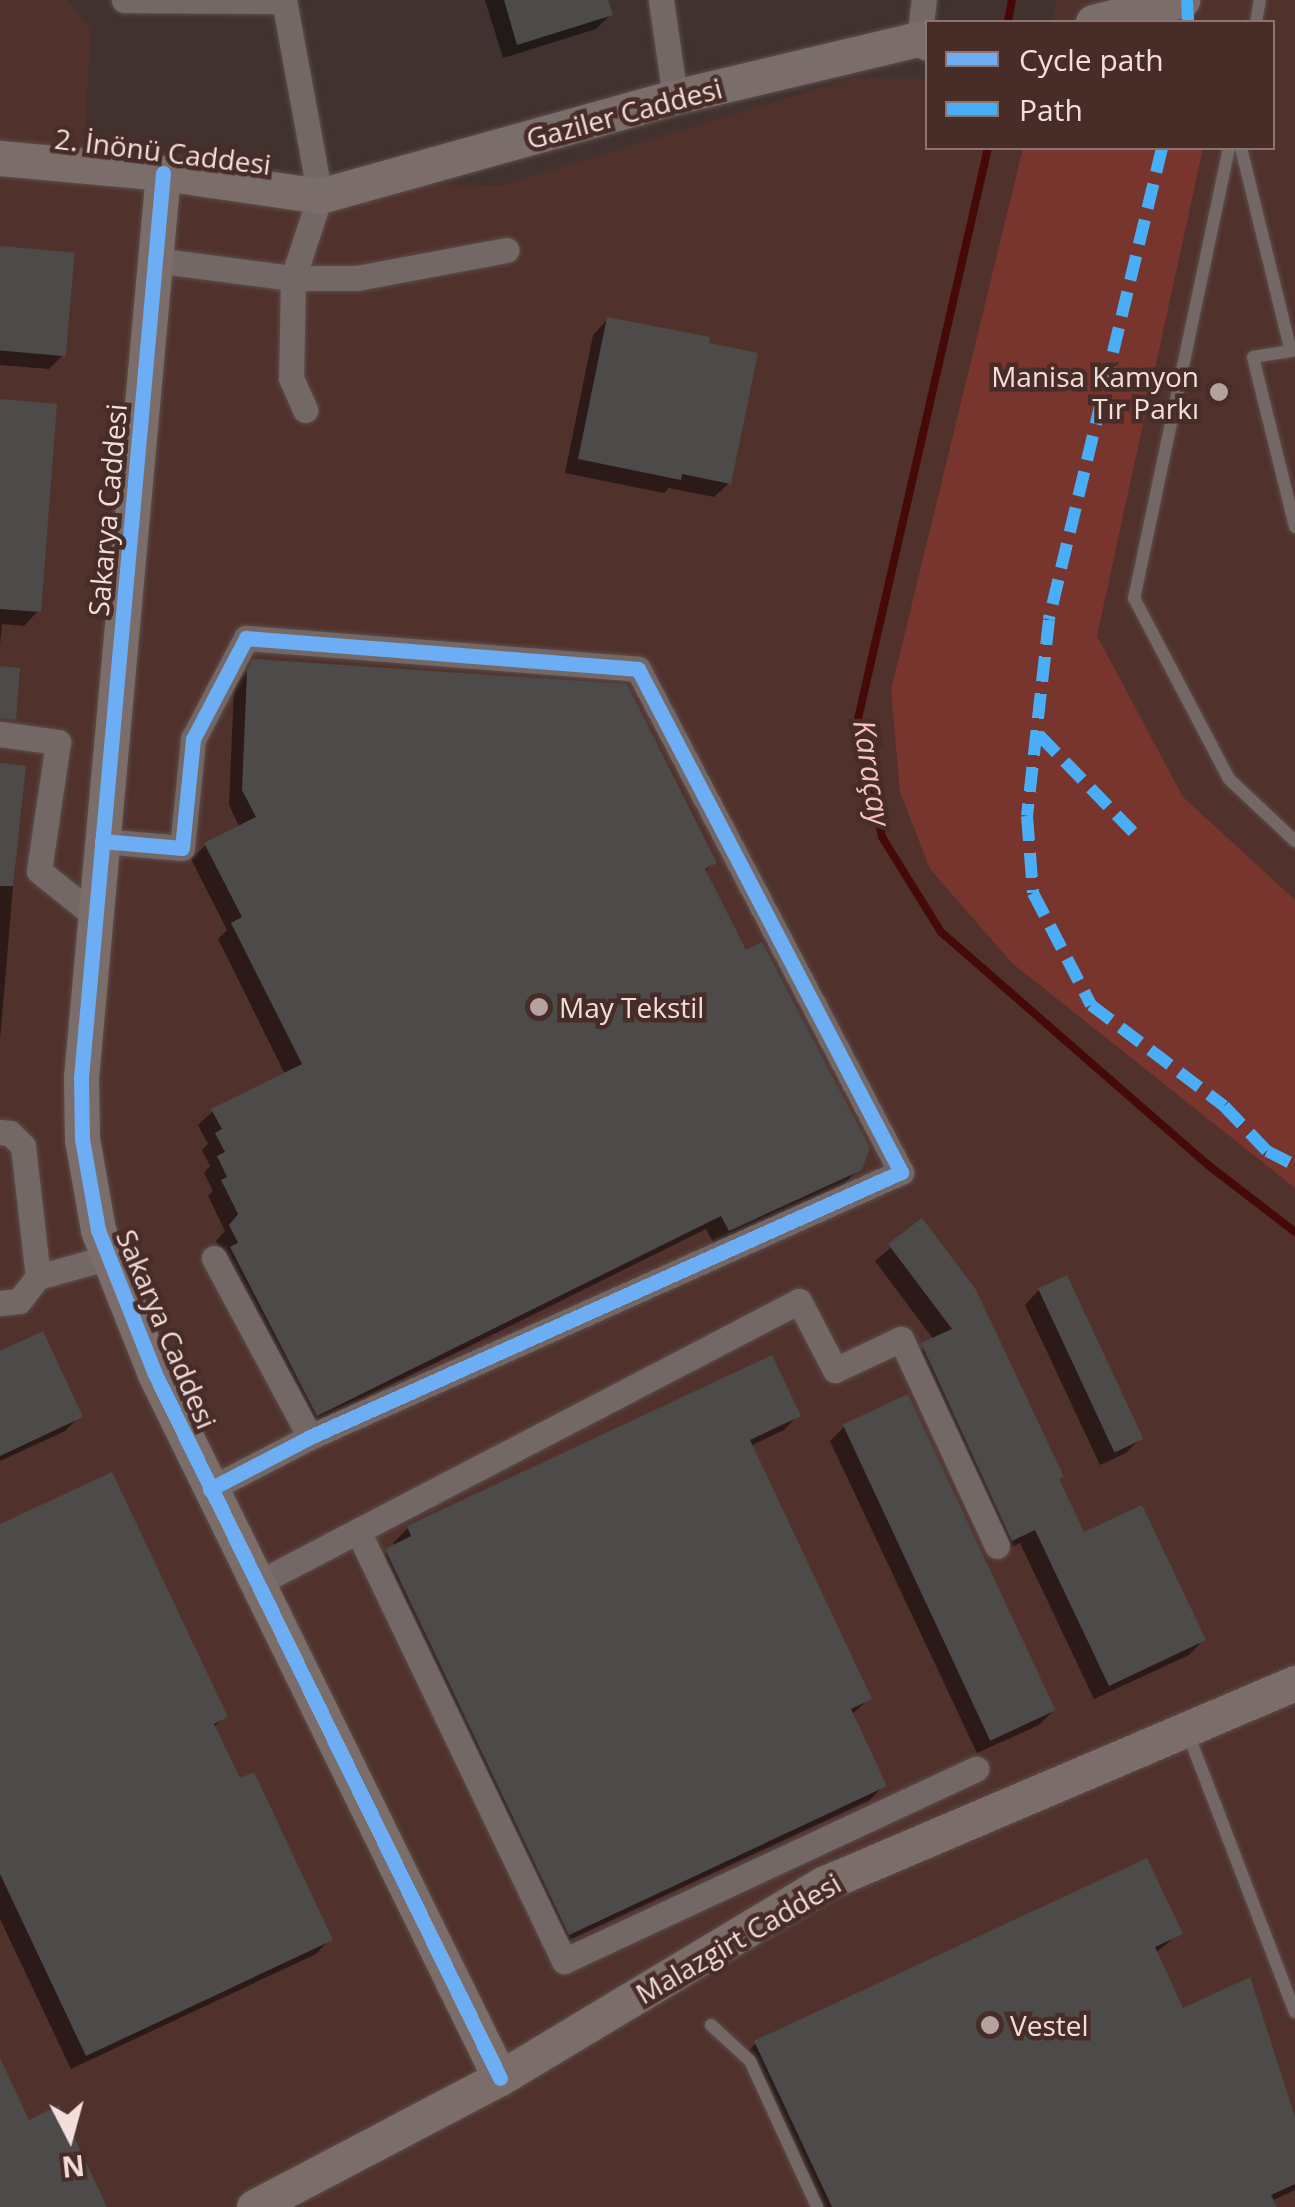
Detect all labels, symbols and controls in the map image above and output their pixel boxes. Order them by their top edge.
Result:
legend [925,20,1275,150]
text: Cycle path [1019,39,1164,80]
street label: Gaziler Caddesi [522,71,726,155]
text: Path [1019,89,1083,130]
street label: 2. İnönü Caddesi [53,121,273,181]
place label: Manisa Kamyon Tır Parkı [991,359,1199,425]
marker: Manisa Kamyon Tır Parkı [1208,381,1230,403]
street label: Sakarya Caddesi [81,402,133,618]
water label: Karaçay [846,717,898,829]
place label: May Tekstil [559,990,704,1024]
marker: May Tekstil [528,996,550,1018]
street label: Sakarya Caddesi [110,1224,224,1434]
street label: Malazgirt Caddesi [630,1866,846,2010]
place label: Vestel [1010,2008,1089,2042]
marker: Vestel [979,2014,1001,2036]
north arrow [20,2087,120,2187]
text: N [60,2147,86,2187]

